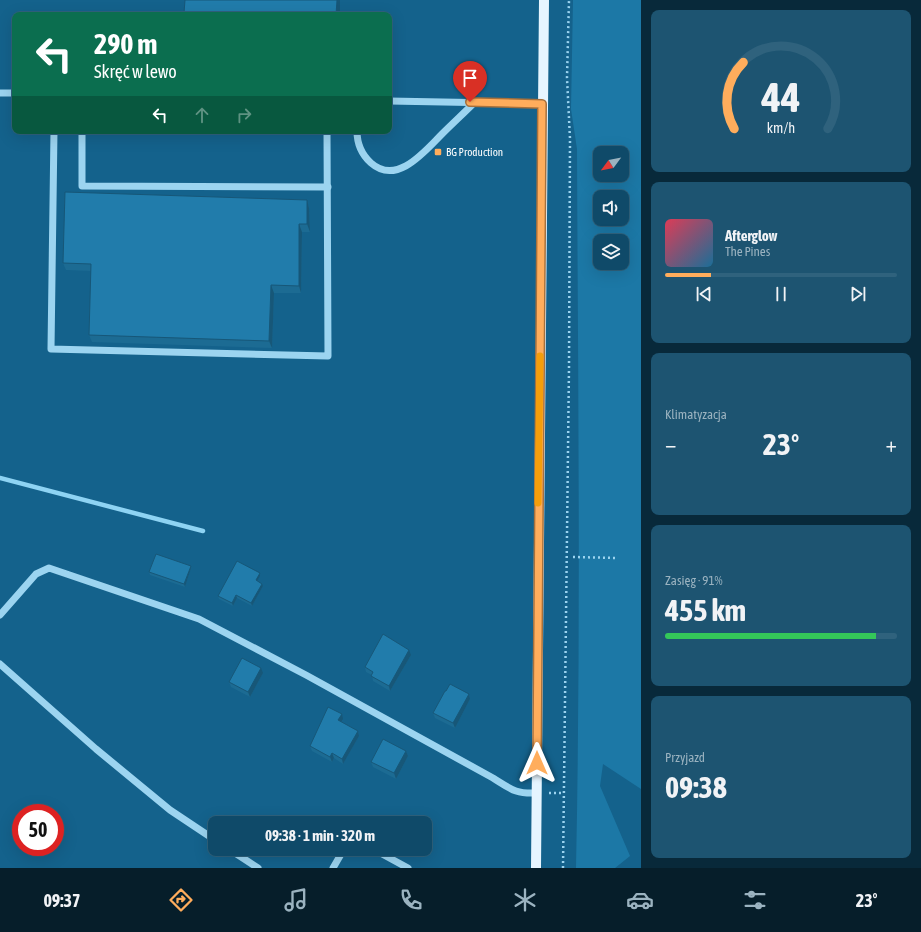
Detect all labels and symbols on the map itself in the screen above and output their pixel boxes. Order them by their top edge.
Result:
pin [453,61,487,102]
place label: BG Production [446,146,503,158]
north arrow [593,146,629,182]
marker: BG Production [433,147,443,157]
position arrow [516,742,558,784]
speed limit sign: 50 [12,804,64,856]

